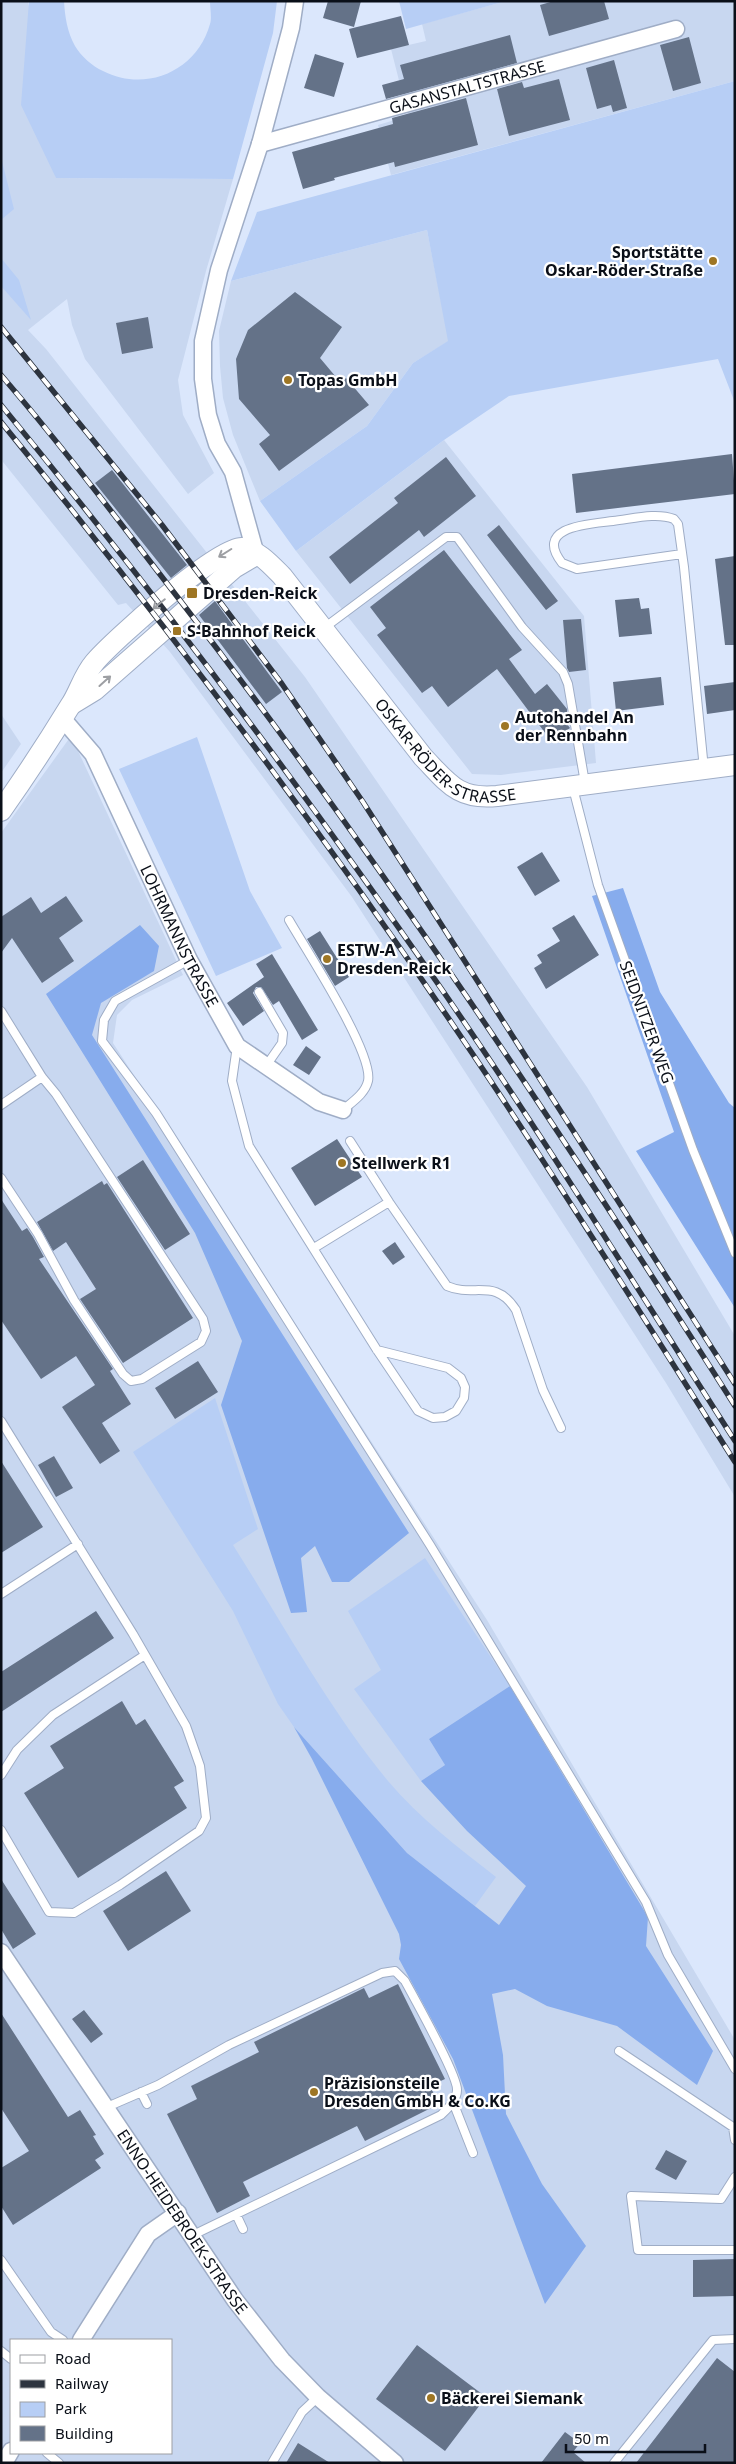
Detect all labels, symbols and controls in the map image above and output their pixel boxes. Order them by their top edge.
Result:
street label: GASANSTALTSTRASSE [387,55,548,119]
place label: Sportstätte Oskar-Röder-Straße [545,241,703,281]
marker: Sportstätte Oskar-Röder-Straße [707,255,719,267]
place label: Topas GmbH [298,369,398,391]
marker: Topas GmbH [282,374,294,386]
one-way arrow [218,548,232,558]
place label: Dresden-Reick [203,582,317,604]
marker: Dresden-Reick [185,586,199,600]
one-way arrow [153,598,166,609]
place label: S-Bahnhof Reick [187,620,316,642]
marker: S-Bahnhof Reick [171,625,183,637]
one-way arrow [98,675,111,687]
street label: OSKAR-RÖDER-STRASSE [370,694,517,808]
place label: Autohandel An der Rennbahn [515,706,634,746]
marker: Autohandel An der Rennbahn [499,720,511,732]
street label: LOHRMANNSTRASSE [135,861,224,1011]
place label: ESTW-A Dresden-Reick [337,939,451,979]
marker: ESTW-A Dresden-Reick [321,953,333,965]
street label: SEIDNITZER WEG [615,958,679,1086]
place label: Stellwerk R1 [352,1152,451,1174]
marker: Stellwerk R1 [336,1157,348,1169]
place label: Präzisionsteile Dresden GmbH & Co.KG [324,2072,511,2112]
marker: Präzisionsteile Dresden GmbH & Co.KG [308,2086,320,2098]
street label: ENNO-HEIDEBROEK-STRASSE [112,2125,253,2319]
legend [10,2339,172,2454]
text: Road [55,2348,91,2368]
text: Railway [55,2373,109,2393]
place label: Bäckerei Siemank [441,2387,583,2409]
marker: Bäckerei Siemank [425,2392,437,2404]
text: Park [55,2398,87,2418]
scale bar [566,2422,705,2454]
text: Building [55,2423,113,2443]
text: 50 m [574,2428,609,2448]

